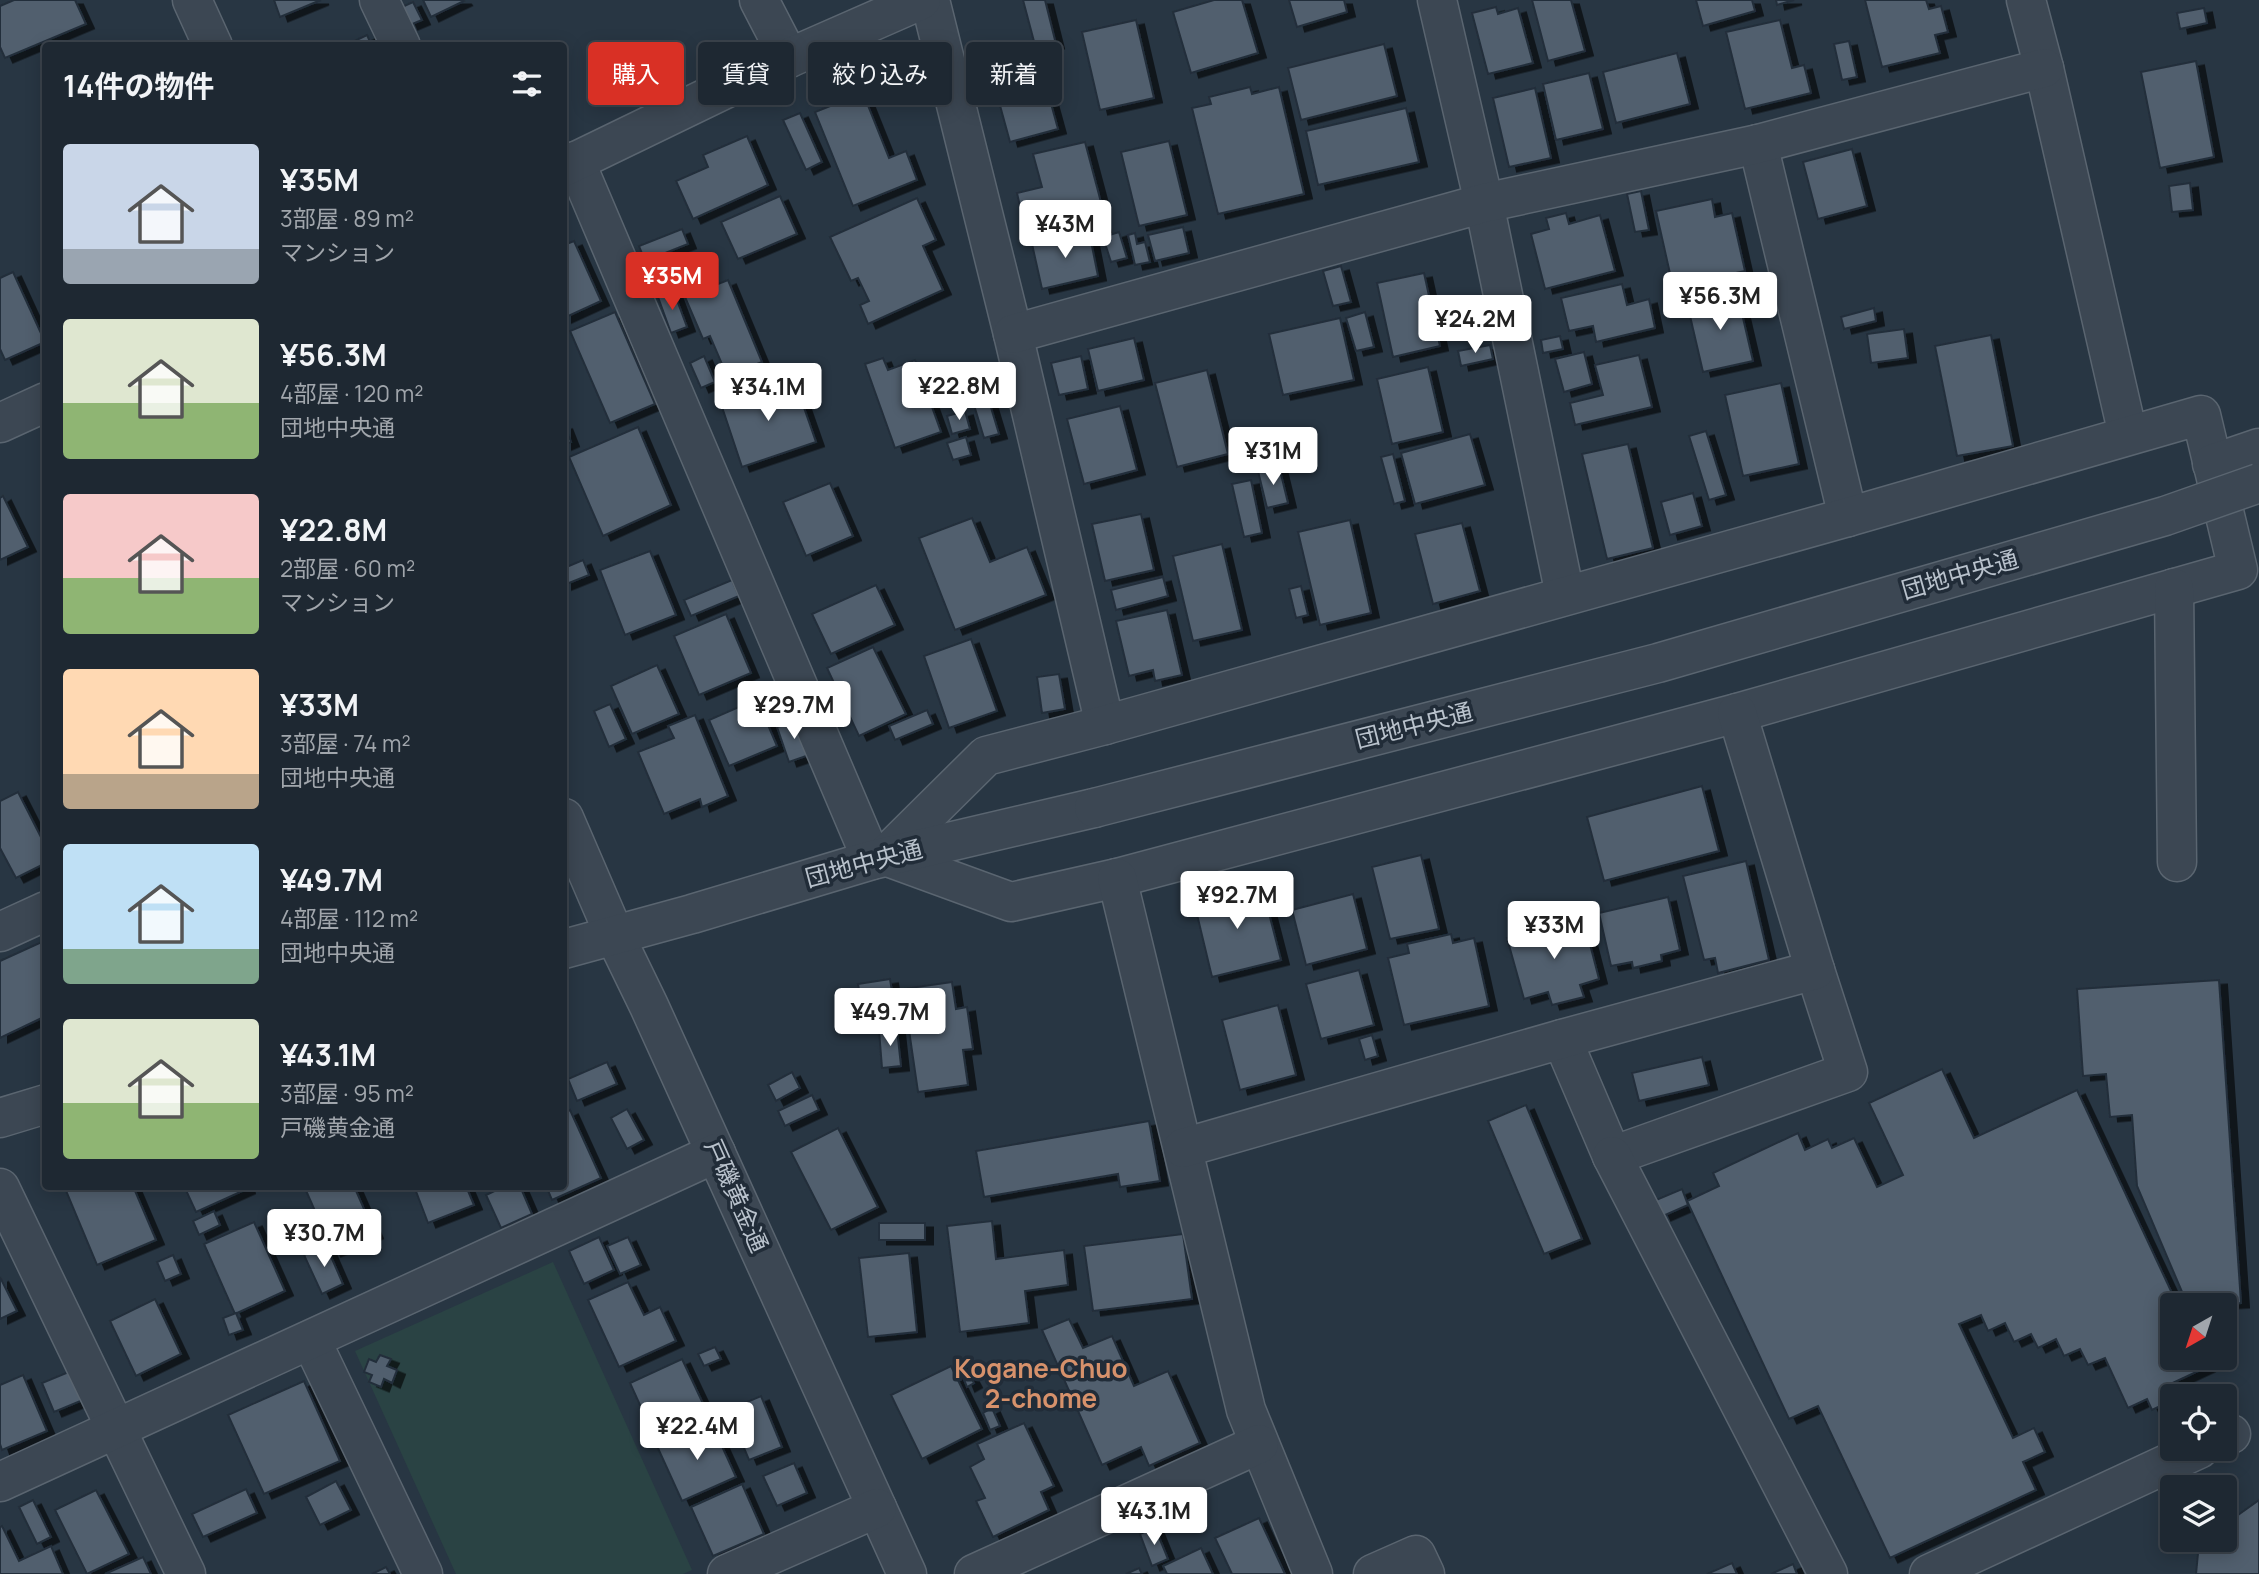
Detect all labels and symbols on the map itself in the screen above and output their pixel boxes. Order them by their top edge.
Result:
pin: ¥43M [1024,201,1106,260]
pin: ¥35M [631,252,713,312]
pin: ¥56.3M [1663,272,1777,332]
pin: ¥24.2M [1418,296,1532,355]
pin: ¥22.8M [902,362,1016,422]
pin: ¥34.1M [711,364,825,423]
pin: ¥31M [1232,428,1314,487]
street label: 団地中央通 [1897,541,2022,606]
pin: ¥29.7M [737,682,851,741]
street label: 団地中央通 [1351,694,1476,755]
street label: 団地中央通 [801,831,926,894]
pin: ¥92.7M [1180,872,1294,931]
pin: ¥33M [1513,902,1595,961]
pin: ¥49.7M [833,988,947,1048]
street label: 戸磯黄金通 [698,1134,777,1257]
pin: ¥30.7M [267,1210,381,1269]
north arrow [2160,1293,2236,1370]
district label: Kogane-Chuo 2-chome [954,1350,1128,1416]
pin: ¥22.4M [640,1402,754,1462]
pin: ¥43.1M [1097,1488,1211,1547]

